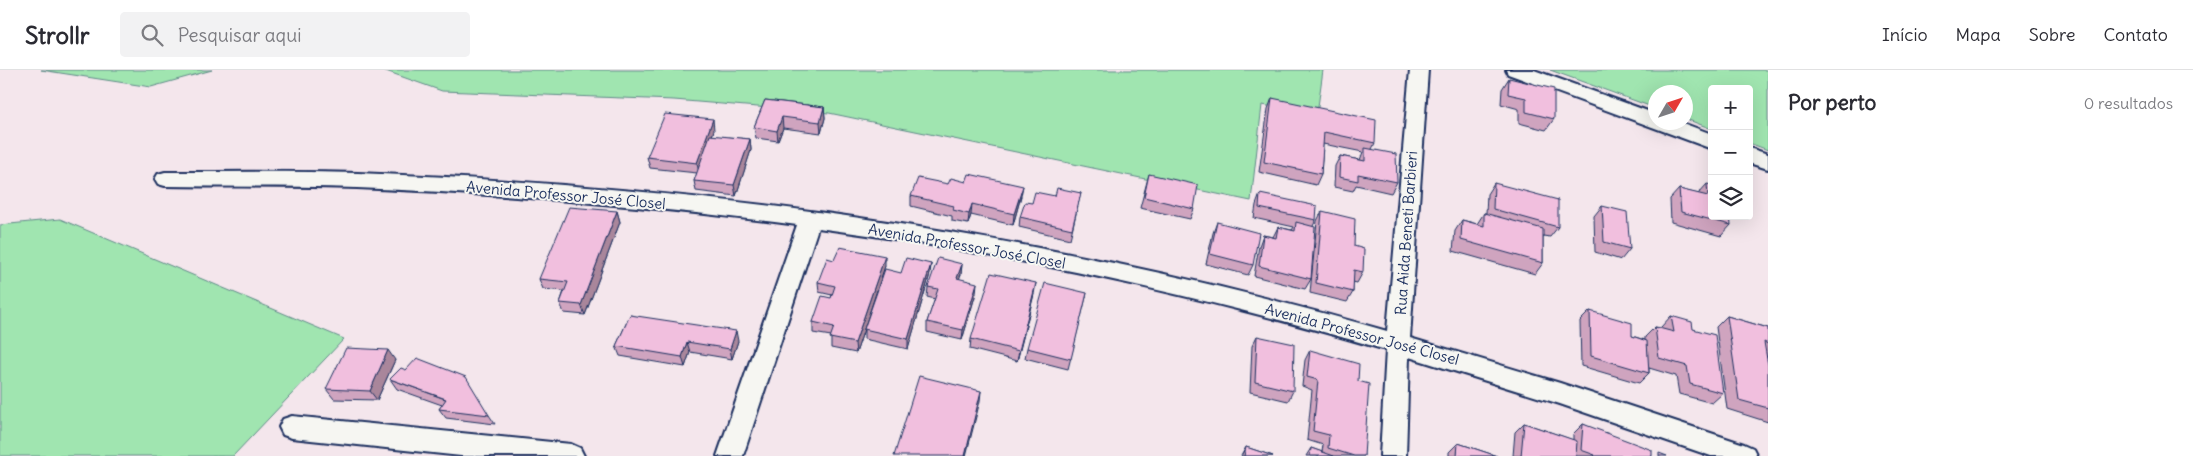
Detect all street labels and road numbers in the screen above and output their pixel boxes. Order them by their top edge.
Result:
street label: Rua Aida Beneti Barbieri [1391,150,1421,316]
street label: Avenida Professor José Closel [466,177,666,213]
street label: Avenida Professor José Closel [867,219,1067,273]
street label: Avenida Professor José Closel [1263,299,1461,369]

